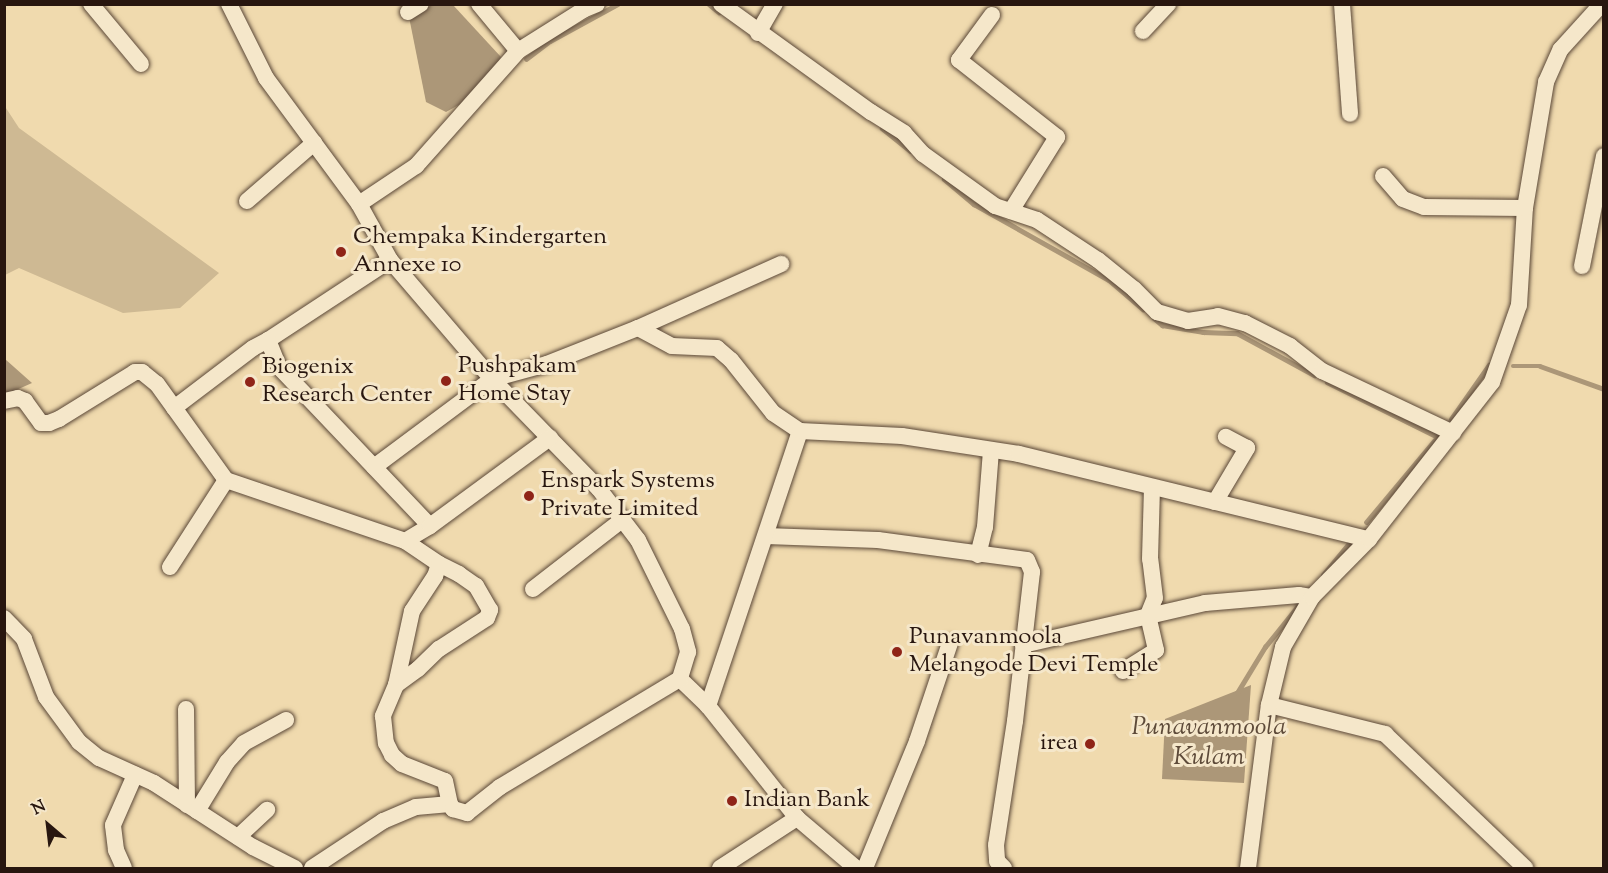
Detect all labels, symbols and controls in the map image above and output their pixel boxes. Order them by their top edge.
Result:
place label: Chempaka Kindergarten Annexe 10 [353,224,607,280]
marker: Chempaka Kindergarten Annexe 10 [334,245,348,259]
place label: Pushpakam Home Stay [458,353,577,409]
place label: Biogenix Research Center [262,354,432,410]
marker: Pushpakam Home Stay [439,374,453,388]
marker: Biogenix Research Center [243,375,257,389]
place label: Enspark Systems Private Limited [541,468,715,524]
marker: Enspark Systems Private Limited [522,489,536,503]
place label: Punavanmoola Melangode Devi Temple [909,624,1159,680]
marker: Punavanmoola Melangode Devi Temple [890,645,904,659]
water label: Punavanmoola Kulam [1132,712,1286,774]
place label: irea [1040,730,1078,758]
marker: irea [1083,737,1097,751]
place label: Indian Bank [744,787,870,815]
marker: Indian Bank [725,794,739,808]
north arrow [18,795,78,855]
text: N [28,796,50,822]

